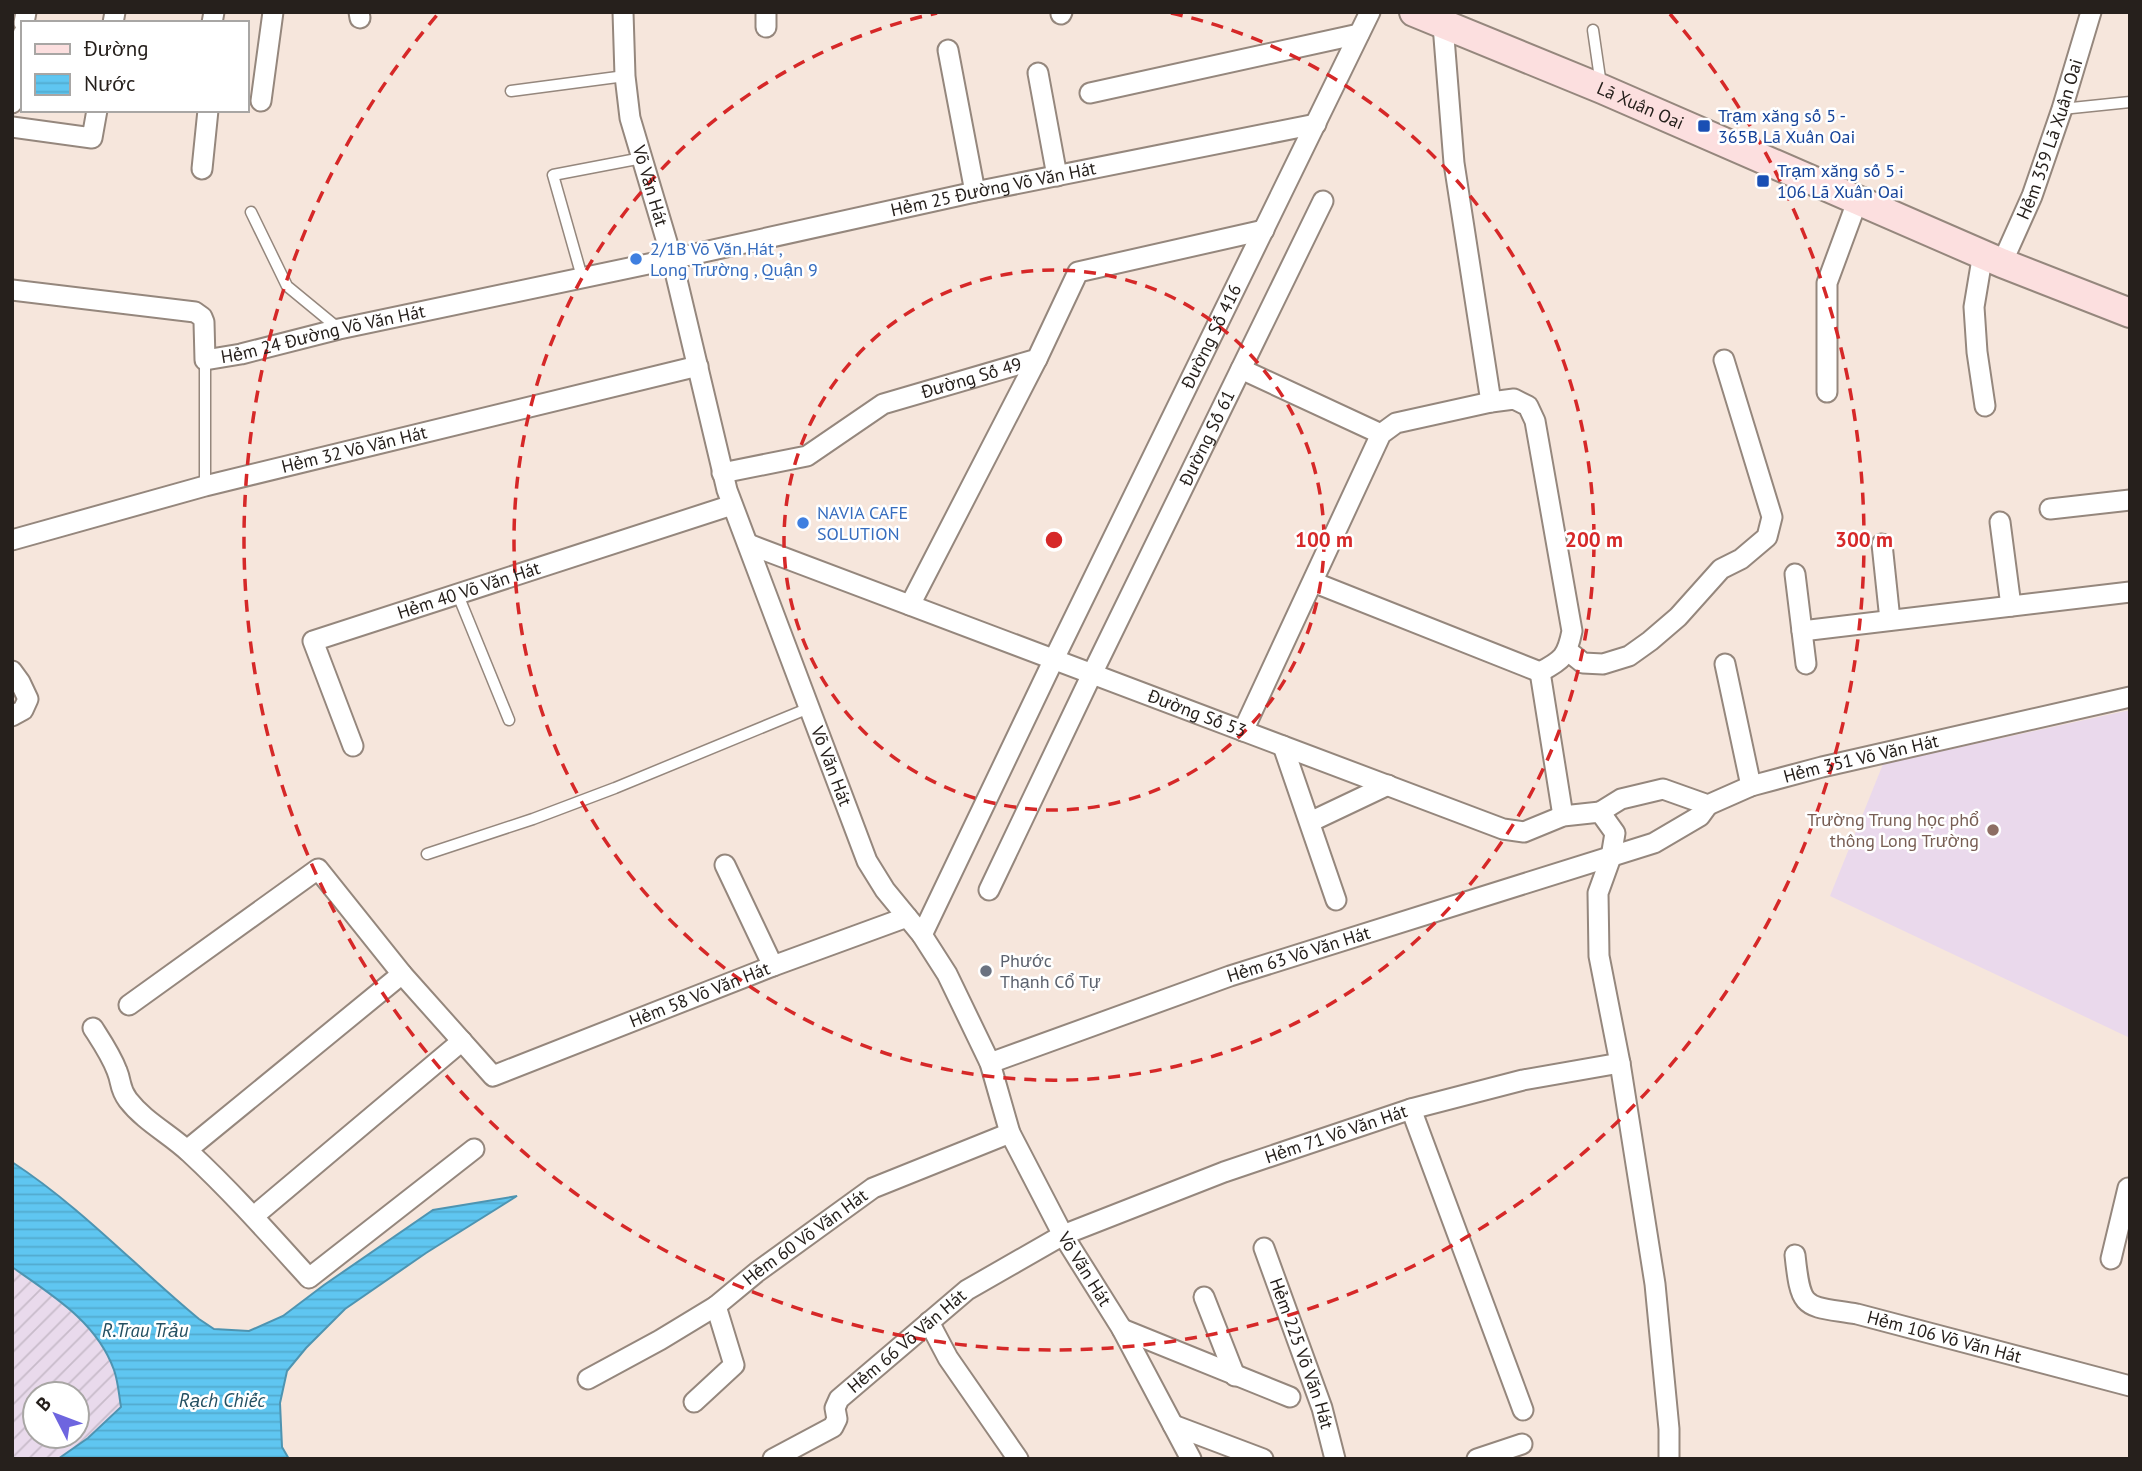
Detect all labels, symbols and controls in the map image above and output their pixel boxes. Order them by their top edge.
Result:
legend [21,21,248,112]
text: Đường [83,35,148,62]
street label: Hẻm 359 Lã Xuân Oai [2011,56,2087,223]
text: Nước [84,70,135,97]
street label: Lã Xuân Oai [1594,76,1688,134]
place label: Trạm xăng số 5 - 365B Lã Xuân Oai [1718,104,1855,148]
marker: Trạm xăng số 5 - 365B Lã Xuân Oai [1696,118,1712,134]
street label: Võ Văn Hát [627,141,674,229]
street label: Hẻm 25 Đường Võ Văn Hát [888,156,1098,221]
place label: Trạm xăng số 5 - 106 Lã Xuân Oai [1777,159,1905,203]
marker: Trạm xăng số 5 - 106 Lã Xuân Oai [1755,173,1771,189]
place label: 2/1B Võ Văn Hát , Long Trường , Quận 9 [650,237,818,281]
marker: 2/1B Võ Văn Hát , Long Trường , Quận 9 [628,251,644,267]
street label: Đường Số 416 [1175,280,1246,393]
street label: Hẻm 24 Đường Võ Văn Hát [219,299,427,368]
street label: Đường Số 49 [917,352,1024,404]
street label: Đường Số 61 [1173,386,1240,490]
street label: Hẻm 32 Võ Văn Hát [279,420,429,478]
place label: NAVIA CAFE SOLUTION [817,501,908,545]
marker: NAVIA CAFE SOLUTION [795,515,811,531]
text: 100 m [1295,526,1353,553]
text: 200 m [1565,526,1623,553]
text: 300 m [1835,526,1893,553]
centre of rings [1042,528,1066,552]
street label: Hẻm 40 Võ Văn Hát [394,556,543,624]
street label: Đường Số 53 [1144,684,1250,742]
street label: Võ Văn Hát [806,722,857,809]
street label: Hẻm 351 Võ Văn Hát [1781,729,1941,788]
place label: Trường Trung học phổ thông Long Trường [1807,808,1979,852]
marker: Trường Trung học phổ thông Long Trường [1985,822,2001,838]
street label: Hẻm 63 Võ Văn Hát [1224,921,1373,987]
place label: Phước Thạnh Cổ Tự [1000,949,1101,993]
street label: Hẻm 58 Võ Văn Hát [626,956,773,1032]
marker: Phước Thạnh Cổ Tự [978,963,994,979]
street label: Hẻm 71 Võ Văn Hát [1262,1099,1410,1168]
street label: Hẻm 60 Võ Văn Hát [738,1184,872,1290]
street label: Võ Văn Hát [1052,1227,1117,1310]
street label: Hẻm 225 Võ Văn Hát [1265,1275,1339,1431]
street label: Hẻm 66 Võ Văn Hát [842,1284,971,1398]
street label: Hẻm 106 Võ Văn Hát [1865,1305,2024,1368]
water label: R.Trau Trảu [102,1318,189,1342]
north arrow [21,1380,91,1450]
water label: Rạch Chiếc [179,1388,266,1412]
text: B [31,1391,56,1416]

